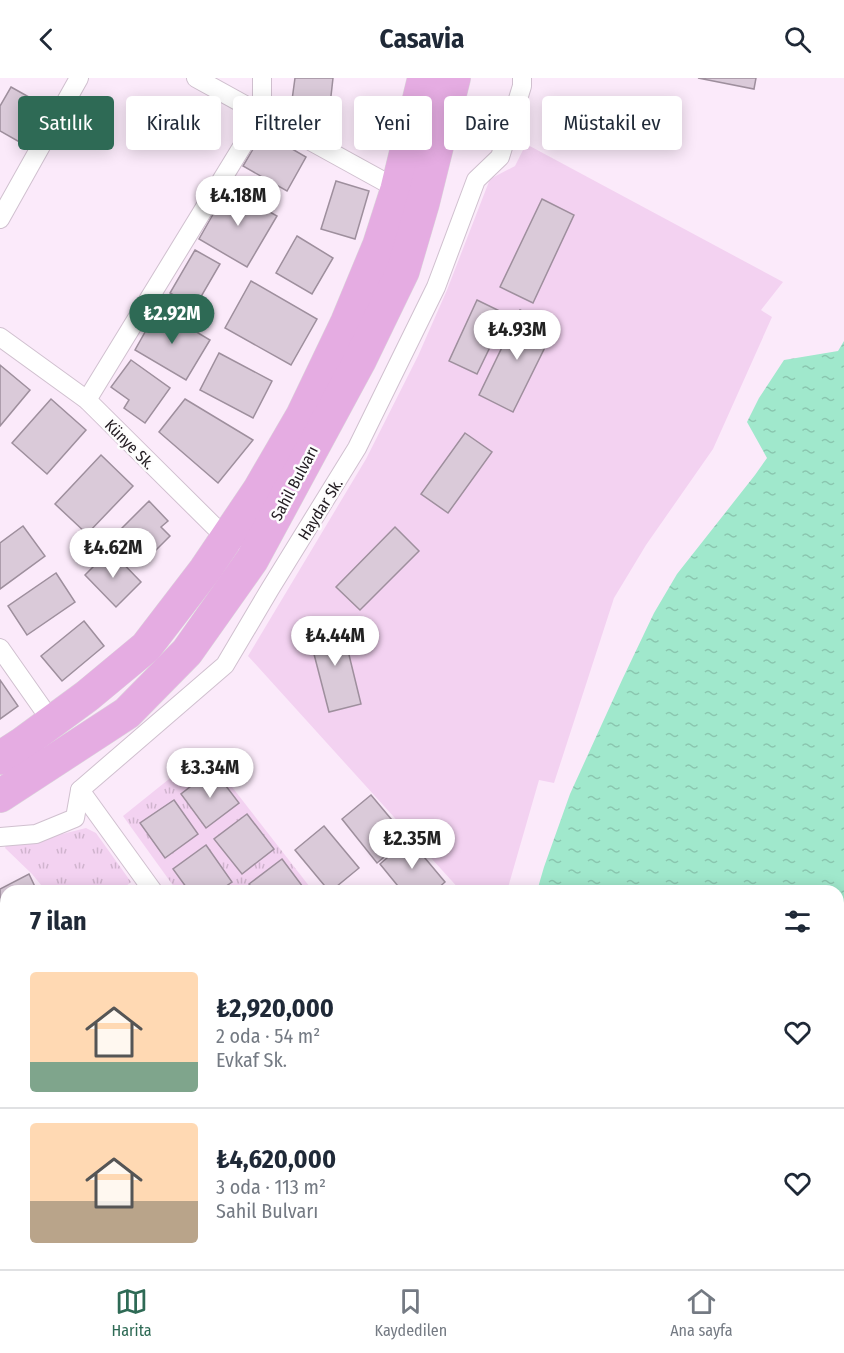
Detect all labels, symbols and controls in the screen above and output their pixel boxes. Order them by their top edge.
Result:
icon: back [30,23,63,56]
text: Casavia [380,23,464,55]
icon: search [781,23,814,56]
chip: Satılık [18,96,114,150]
chip: Kiralık [126,96,221,150]
chip: Filtreler [233,96,342,150]
chip: Yeni [354,96,432,150]
chip: Daire [444,96,530,150]
chip: Müstakil ev [542,96,682,150]
pin: ₺4.18M [189,176,287,227]
text: ₺4.18M [210,183,266,207]
pin: ₺2.92M [123,294,221,345]
text: ₺2.92M [143,301,201,325]
pin: ₺4.93M [468,310,566,361]
text: ₺4.93M [488,317,546,341]
street label: Künye Sk. [101,416,158,473]
street label: Sahil Bulvarı [267,443,322,524]
street label: Haydar Sk. [294,475,347,544]
pin: ₺4.62M [64,528,162,579]
text: ₺4.62M [84,535,142,559]
pin: ₺4.44M [286,616,384,667]
text: ₺4.44M [305,623,365,647]
pin: ₺3.34M [161,748,259,799]
text: ₺3.34M [181,755,239,779]
pin: ₺2.35M [363,819,461,870]
text: ₺2.35M [383,826,441,850]
icon: filters [781,905,814,938]
text: 7 ilan [30,906,87,937]
text: ₺2,920,000 [216,993,334,1024]
icon: home [78,996,150,1068]
icon: heart [781,1016,814,1049]
text: 2 oda · 54 m² [216,1024,320,1048]
text: Evkaf Sk. [216,1048,287,1072]
text: ₺4,620,000 [216,1144,336,1175]
icon: home [78,1147,150,1219]
icon: heart [781,1167,814,1200]
text: 3 oda · 113 m² [216,1175,326,1199]
text: Sahil Bulvarı [216,1199,318,1223]
tab: Harita [111,1285,152,1340]
tab: Kaydedilen [375,1285,447,1340]
tab: Ana sayfa [670,1285,732,1340]

